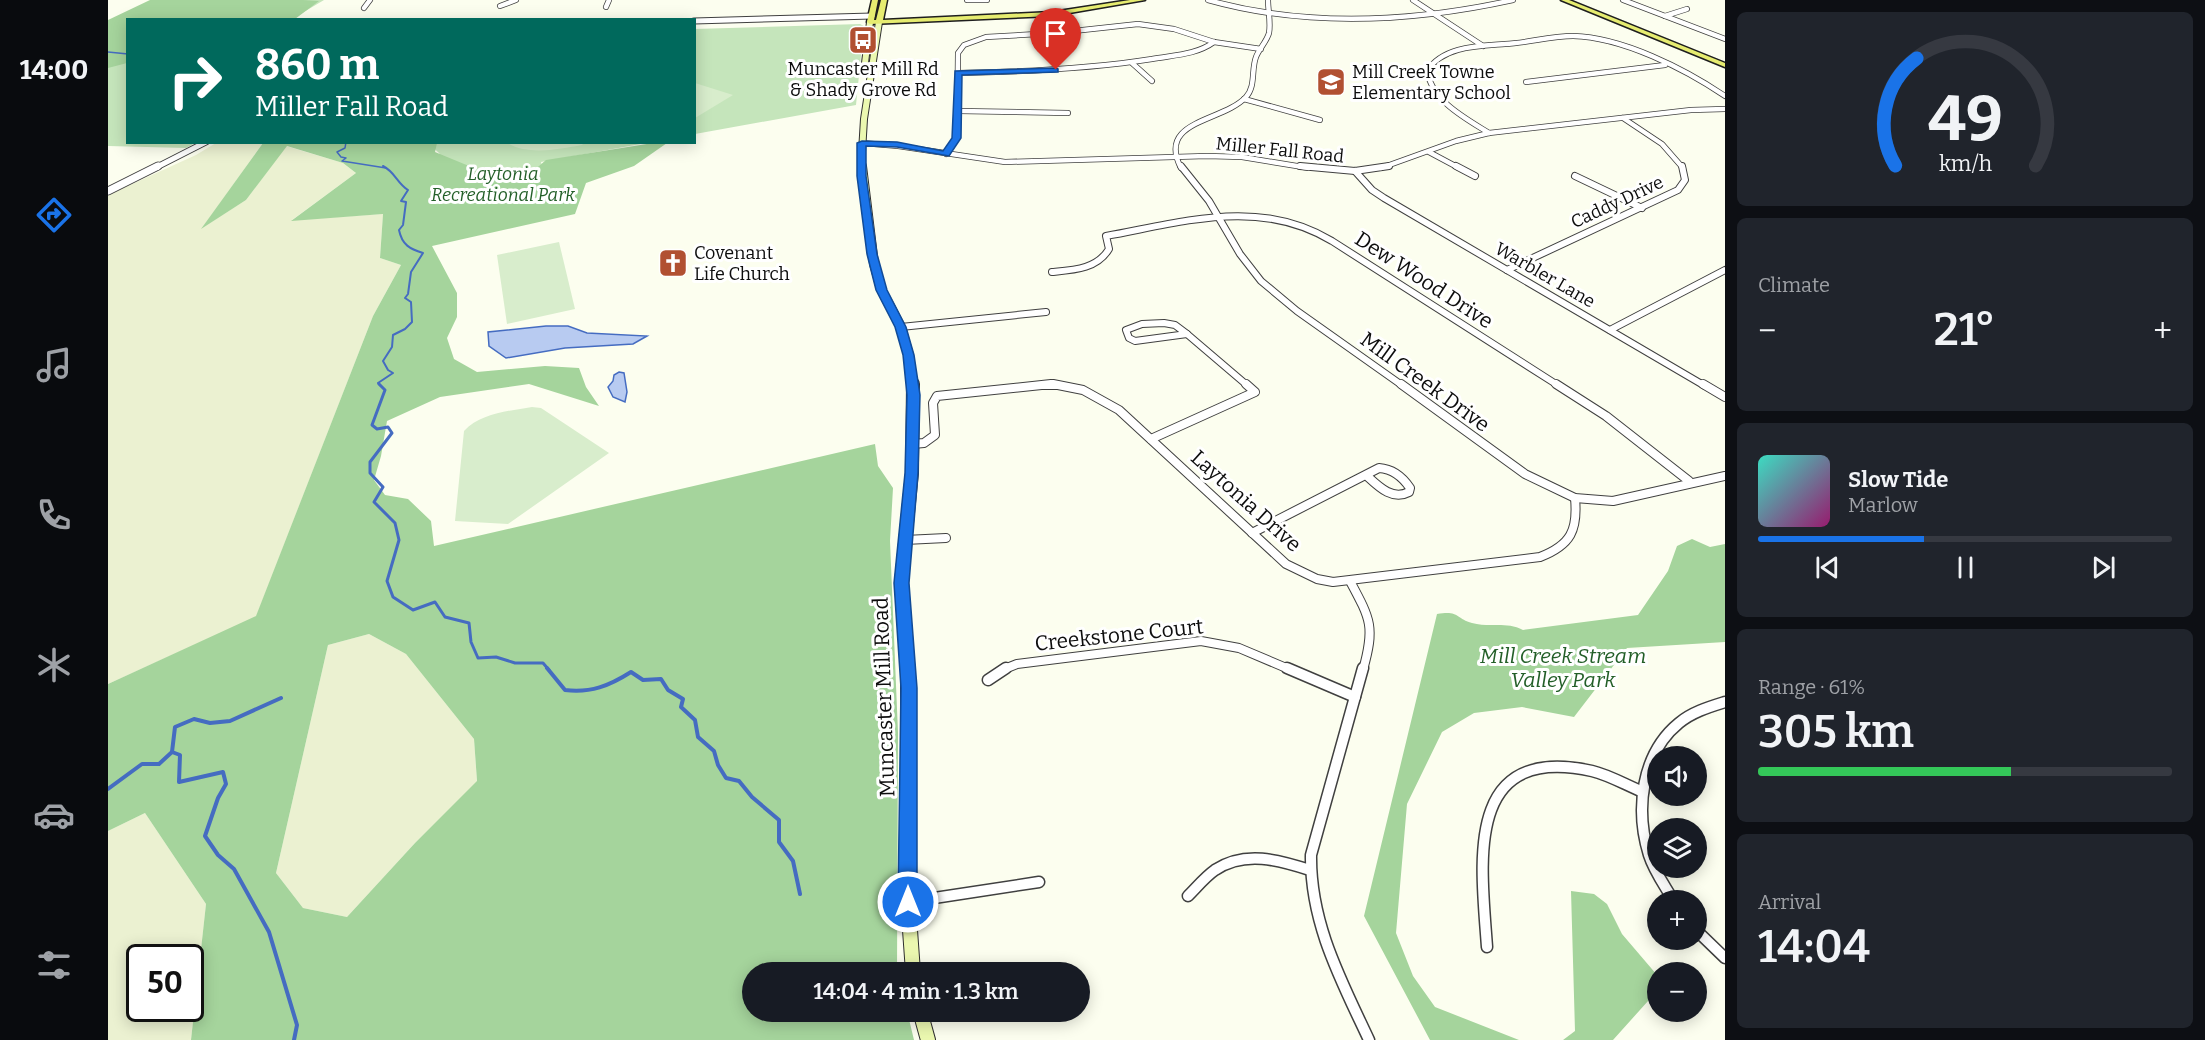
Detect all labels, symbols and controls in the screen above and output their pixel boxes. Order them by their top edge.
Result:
pin [1030,8,1081,70]
icon: arrive [1039,17,1072,50]
bus stop icon: Muncaster Mill Rd & Shady Grove Rd [847,24,879,56]
text: 860 m [255,40,379,90]
icon: right [156,42,234,120]
text: 14:00 [20,54,88,86]
place label: Muncaster Mill Rd & Shady Grove Rd [787,58,939,101]
place label: Mill Creek Towne Elementary School [1352,61,1511,104]
school or university icon: Mill Creek Towne Elementary School [1315,66,1347,98]
text: 49 [1928,82,2002,157]
text: Miller Fall Road [255,91,448,123]
street label: Miller Fall Road [1215,132,1346,168]
text: km/h [1938,151,1992,177]
park label: Laytonia Recreational Park [431,163,575,206]
street label: Caddy Drive [1567,171,1667,233]
icon: directions [33,194,75,236]
street label: Dew Wood Drive [1350,226,1498,334]
street label: Warbler Lane [1491,237,1599,313]
place label: Covenant Life Church [694,242,790,285]
church icon: Covenant Life Church [657,247,689,279]
text: Climate [1758,273,1830,297]
text: 21° [1934,303,1996,357]
text: − [1758,311,1776,351]
text: + [2153,311,2172,351]
street label: Mill Creek Drive [1355,326,1495,438]
icon: music [33,344,75,386]
street label: Laytonia Drive [1185,445,1307,557]
text: Slow Tide [1848,466,1948,493]
text: Marlow [1848,493,1918,517]
icon: phone [33,494,75,536]
icon: previous [1811,551,1844,584]
icon: pause [1949,551,1982,584]
icon: next [2087,551,2120,584]
street label: Muncaster Mill Road [868,597,900,797]
street label: Creekstone Court [1033,613,1205,657]
park label: Mill Creek Stream Valley Park [1480,643,1646,693]
icon: climate [33,644,75,686]
text: Range · 61% [1758,675,1865,699]
text: 305 km [1758,705,1914,759]
map controls [1647,746,1707,1022]
button: sound [1647,746,1707,806]
icon: car [33,794,75,836]
button: layers [1647,818,1707,878]
position arrow [876,870,940,934]
button: + [1647,890,1707,950]
text: Arrival [1758,890,1821,914]
text: 14:04 [1758,920,1870,974]
icon: filters [33,944,75,986]
speed limit sign: 50 [126,944,204,1022]
button: − [1647,962,1707,1022]
text: 14:04 · 4 min · 1.3 km [813,978,1019,1005]

